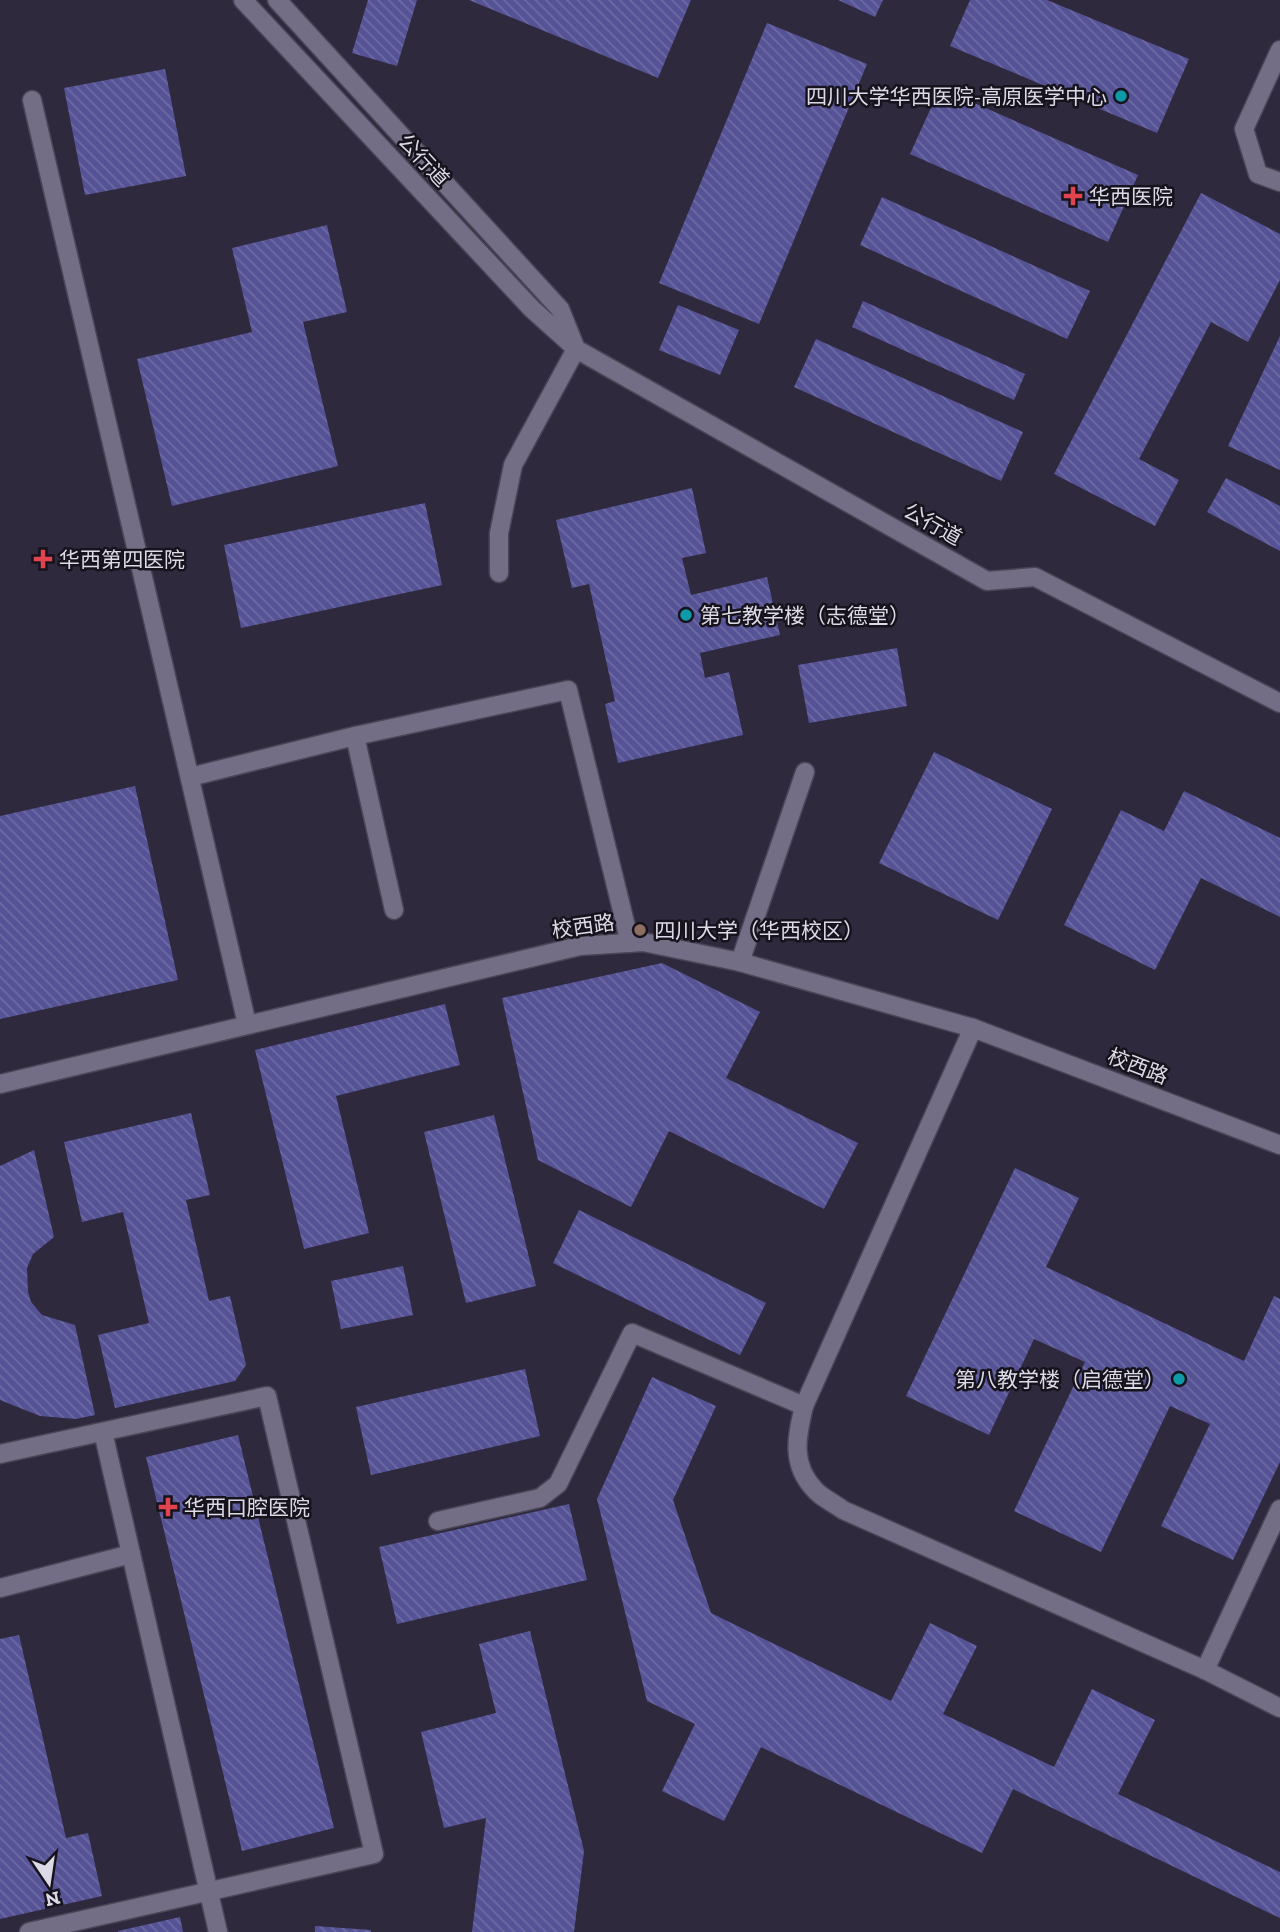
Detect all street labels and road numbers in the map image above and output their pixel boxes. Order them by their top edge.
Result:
street label: 公行道 [393,128,455,192]
street label: 公行道 [899,498,967,550]
street label: 校西路 [550,909,616,943]
street label: 校西路 [1104,1043,1172,1089]

